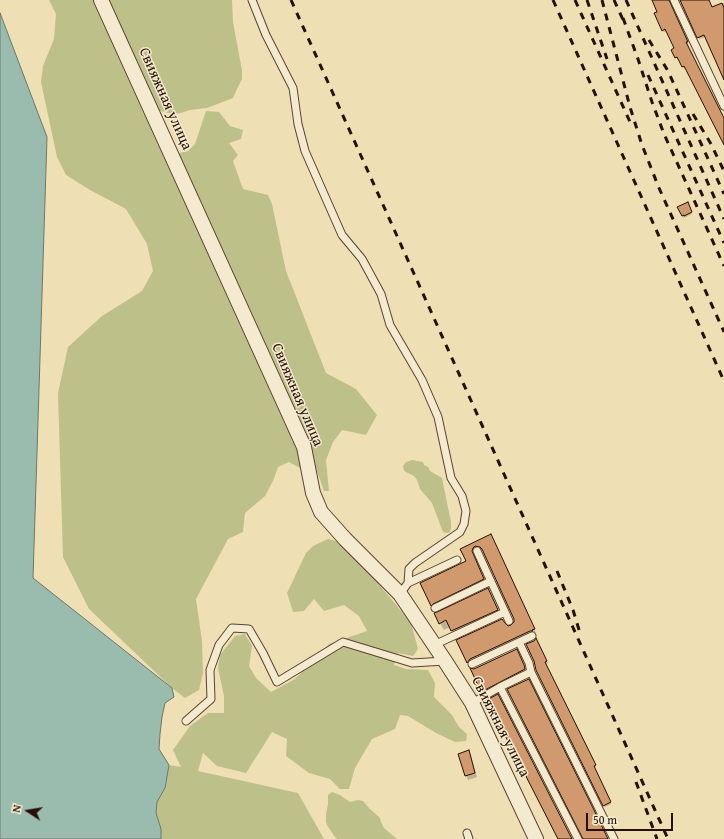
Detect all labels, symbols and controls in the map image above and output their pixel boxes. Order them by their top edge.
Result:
street label: Свияжная улица [134,45,196,153]
street label: Свияжная улица [267,341,327,449]
street label: Свияжная улица [467,674,533,780]
north arrow [8,791,48,831]
text: N [8,803,25,814]
scale bar [588,805,675,831]
text: 50 m [593,811,617,828]

